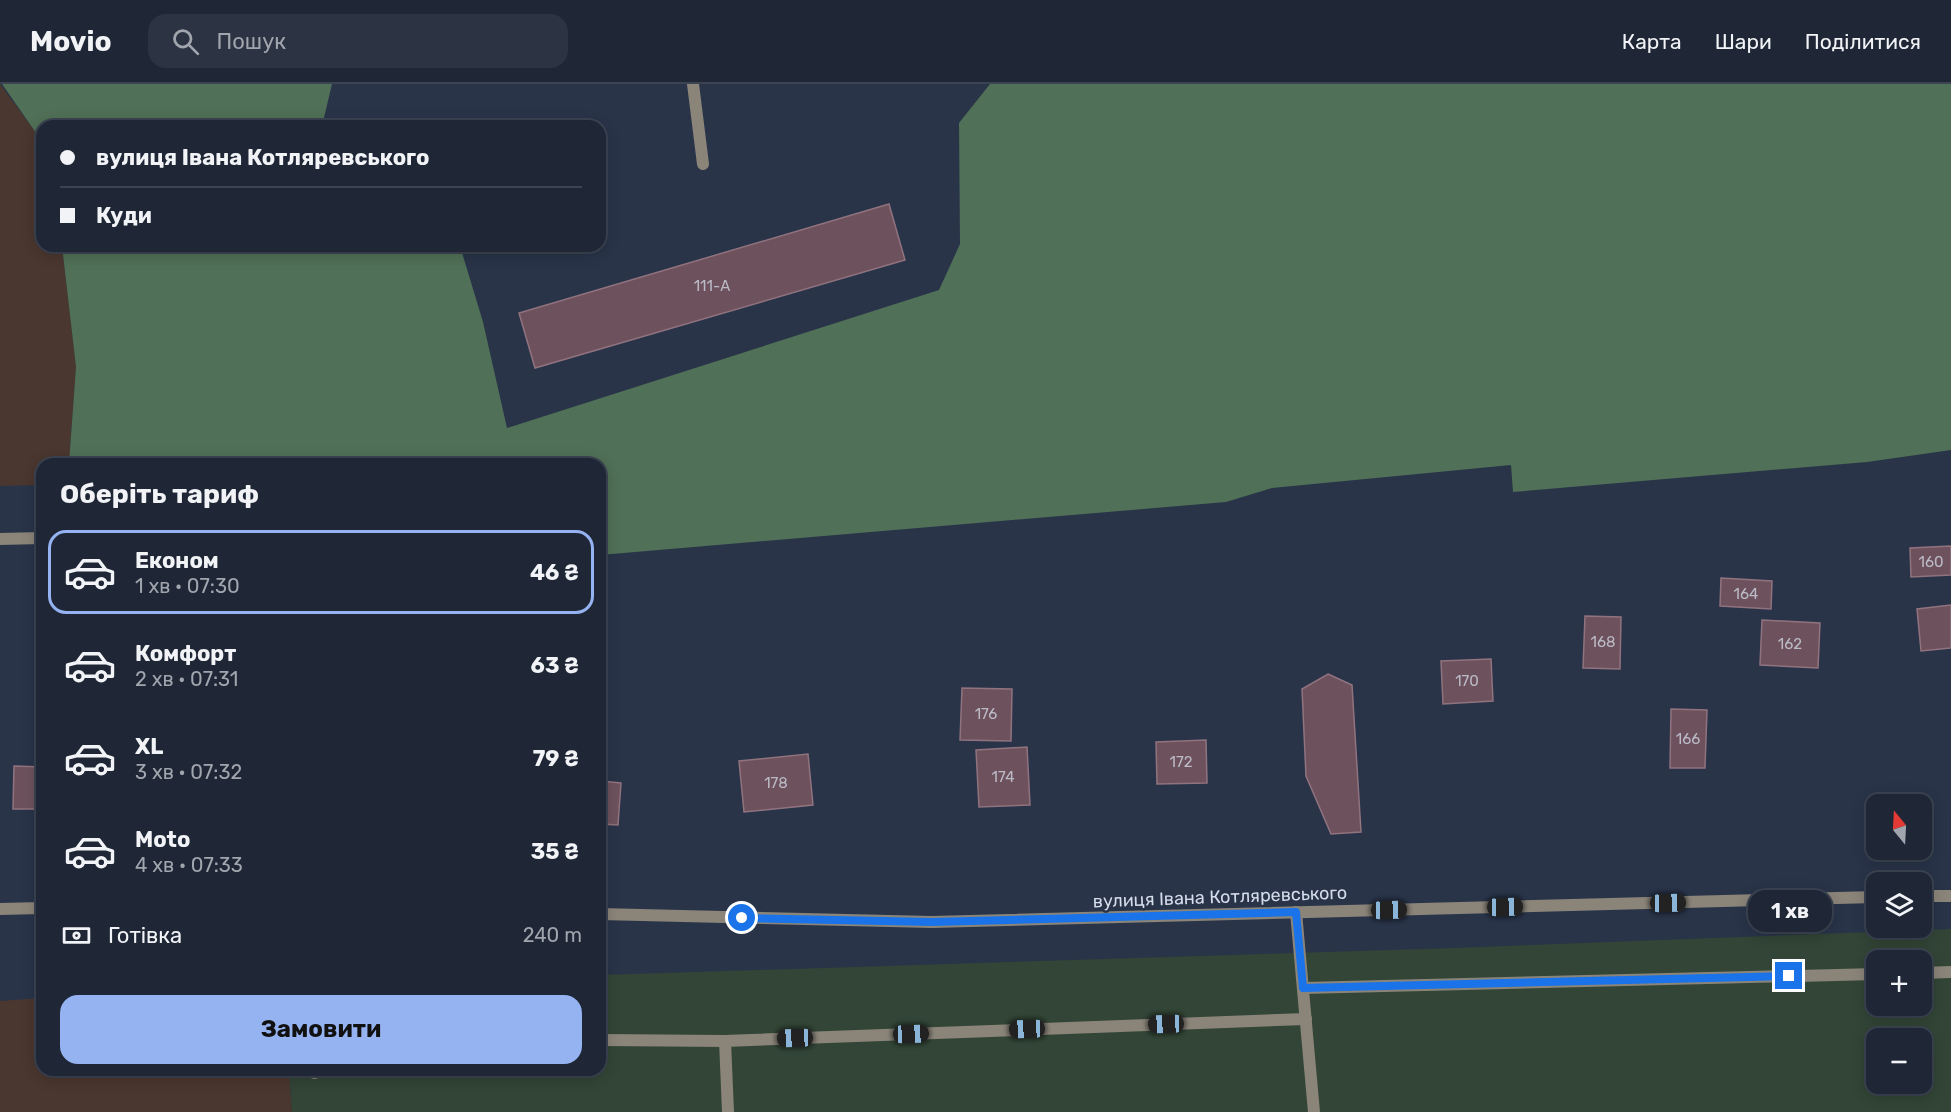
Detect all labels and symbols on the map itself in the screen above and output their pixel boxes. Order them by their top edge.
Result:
house number: 111-А [694,277,730,295]
house number: 160 [1919,553,1944,571]
house number: 164 [1734,585,1758,603]
house number: 168 [1590,633,1616,651]
house number: 162 [1778,635,1802,653]
house number: 170 [1455,672,1479,690]
house number: 176 [975,705,997,723]
house number: 166 [1676,730,1700,748]
house number: 172 [1170,753,1193,771]
house number: 174 [992,768,1014,786]
house number: 178 [764,774,788,792]
north arrow [1866,794,1932,860]
street label: вулиця Івана Котляревського [1092,882,1348,912]
callout: 1 хв [1747,889,1831,931]
car [1650,894,1686,912]
car [1487,898,1523,916]
car [1371,901,1407,919]
route start [728,904,755,931]
route end [1775,962,1802,989]
car [1148,1014,1184,1034]
car [1009,1019,1045,1039]
car [893,1024,929,1044]
car [777,1028,813,1048]

